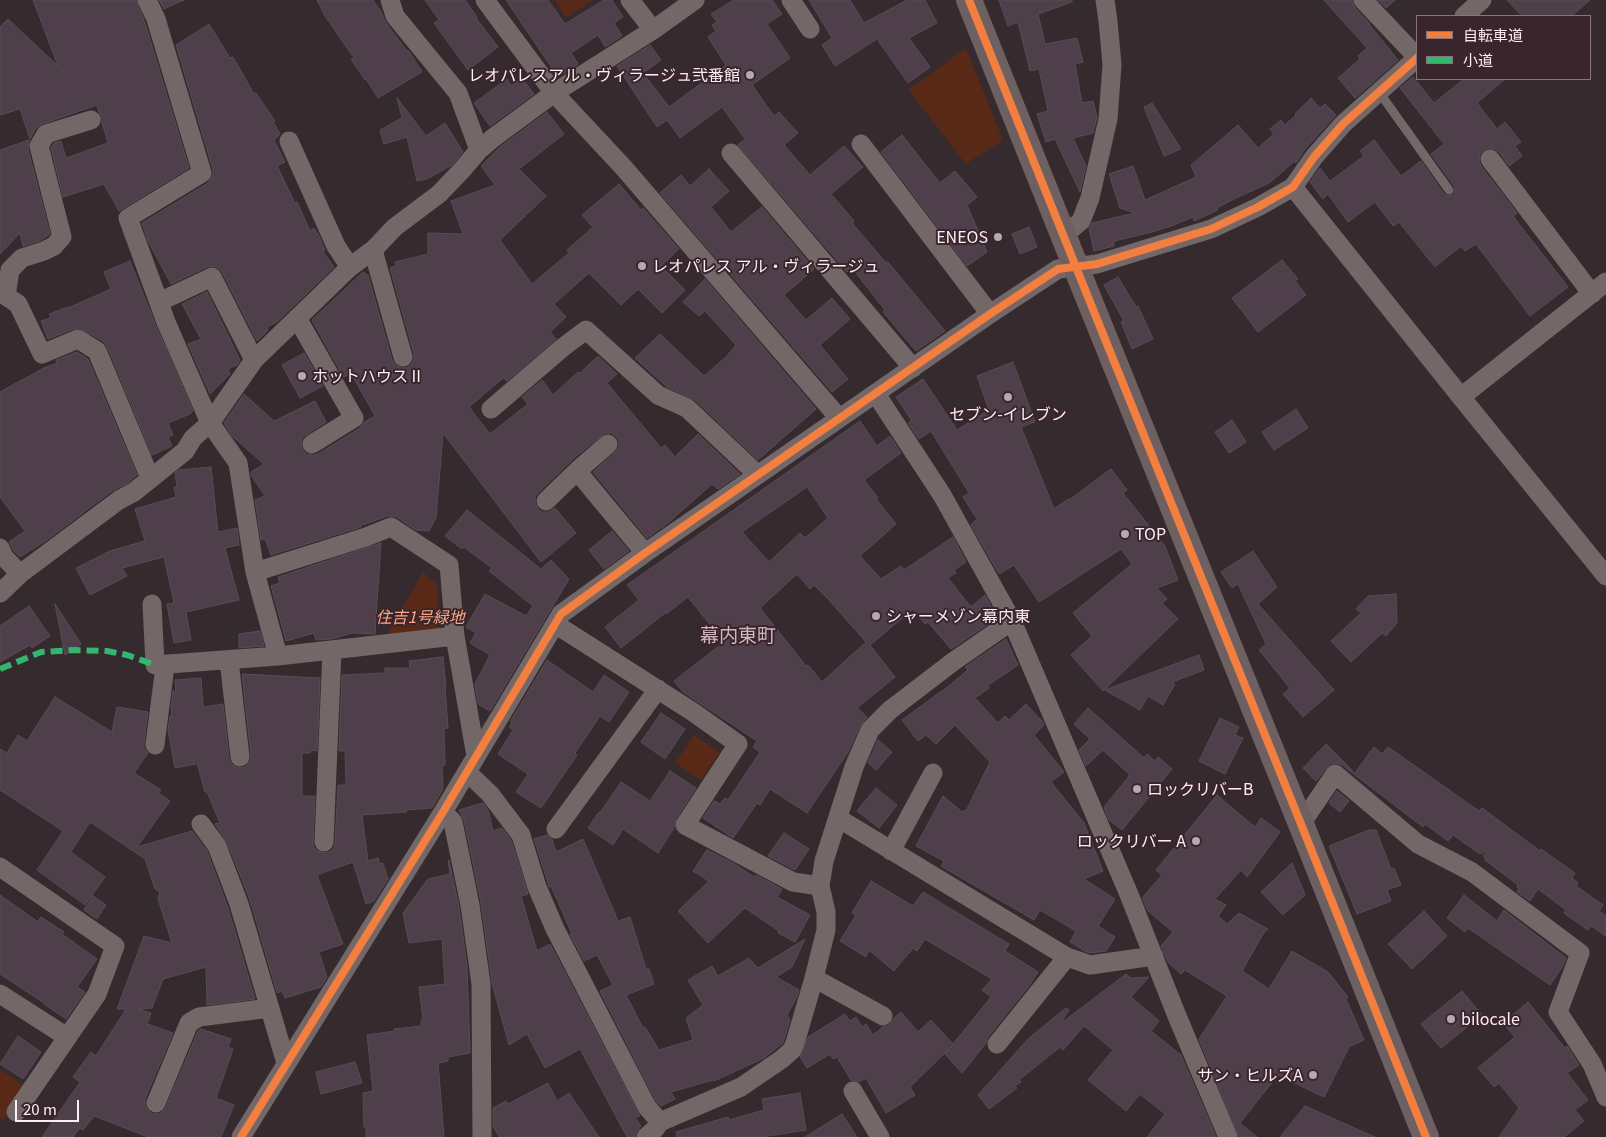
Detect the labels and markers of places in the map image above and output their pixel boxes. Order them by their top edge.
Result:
place label: レオパレスアル・ヴィラージュ弐番館 [468,65,740,85]
marker: レオパレスアル・ヴィラージュ弐番館 [744,69,756,81]
place label: ENEOS [936,227,988,247]
marker: ENEOS [992,231,1004,243]
place label: レオパレス アル・ヴィラージュ [652,256,880,276]
marker: レオパレス アル・ヴィラージュ [636,260,648,272]
place label: ホットハウス II [312,366,421,386]
marker: ホットハウス II [296,370,308,382]
marker: セブン-イレブン [1002,391,1014,403]
place label: セブン-イレブン [949,404,1067,424]
place label: TOP [1135,524,1166,544]
marker: TOP [1119,528,1131,540]
place label: シャーメゾン幕内東 [886,606,1030,626]
marker: シャーメゾン幕内東 [870,610,882,622]
place label: ロックリバーB [1147,779,1254,799]
marker: ロックリバーB [1131,783,1143,795]
place label: ロックリバー A [1077,831,1186,851]
marker: ロックリバー A [1190,835,1202,847]
place label: bilocale [1461,1009,1520,1029]
marker: bilocale [1445,1013,1457,1025]
place label: サン・ヒルズA [1197,1065,1303,1085]
marker: サン・ヒルズA [1307,1069,1319,1081]

